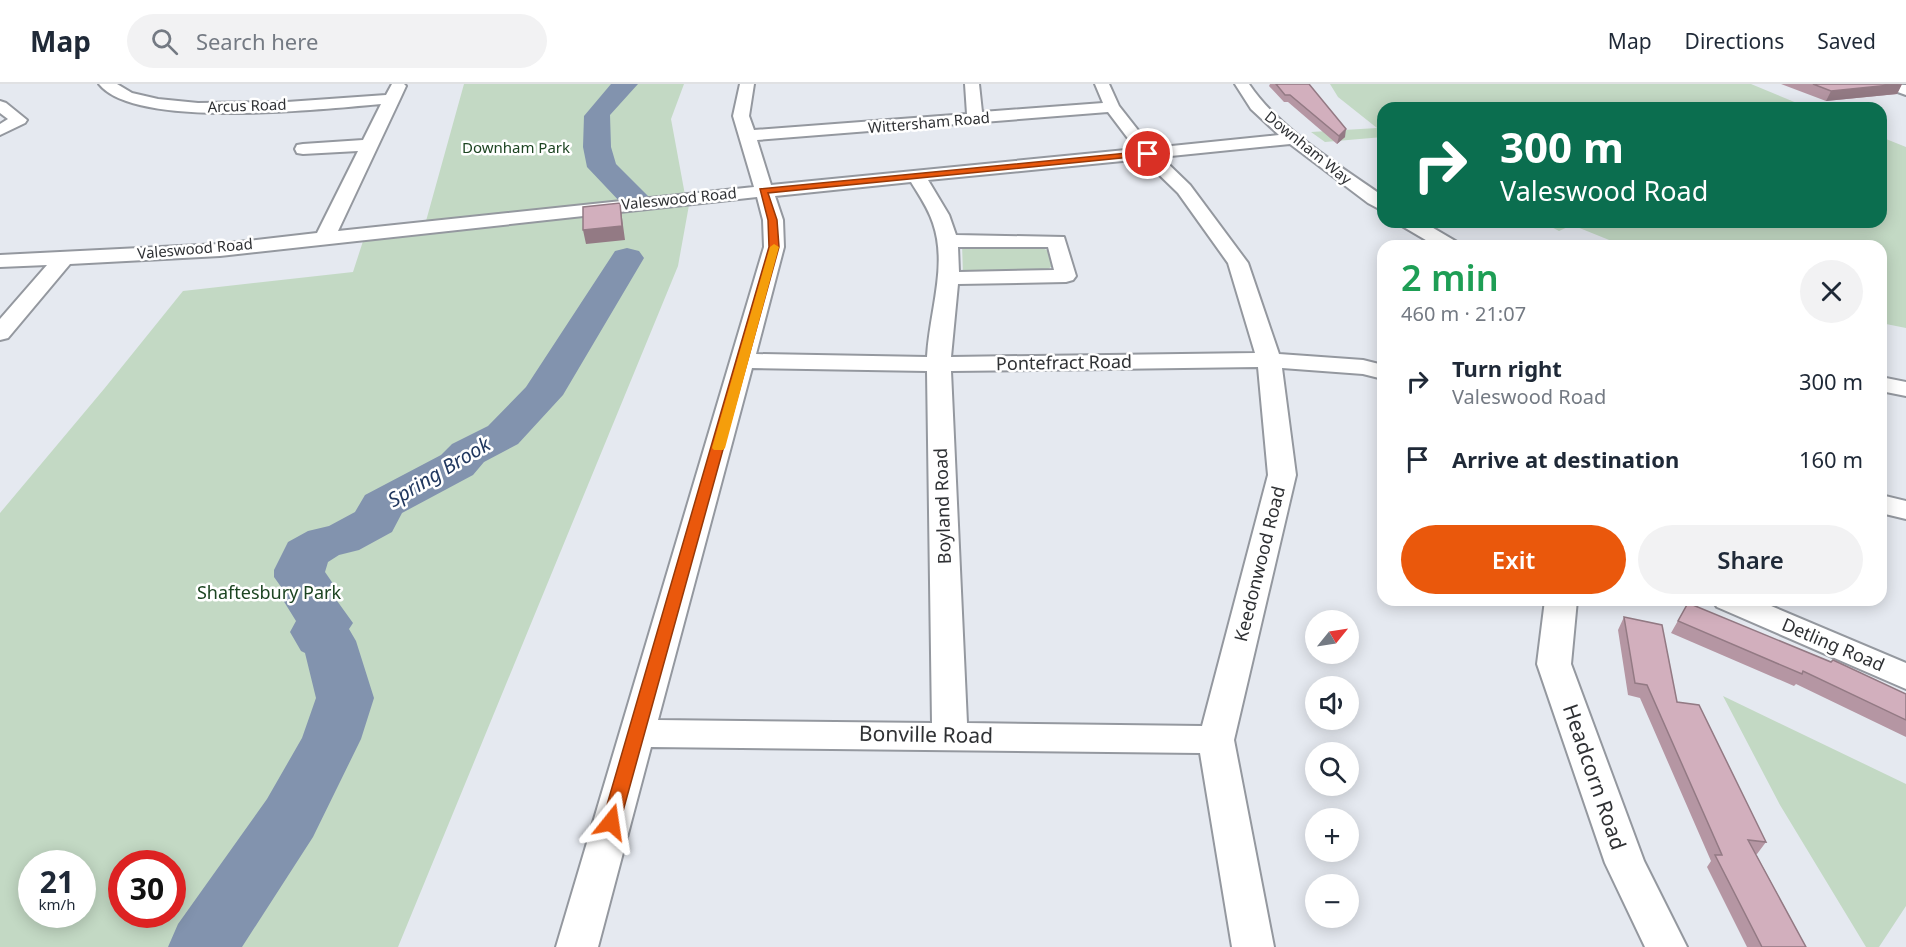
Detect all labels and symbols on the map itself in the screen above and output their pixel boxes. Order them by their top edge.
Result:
street label: Arcus Road [207,94,287,116]
street label: Downham Way [1261,106,1356,189]
street label: Wittersham Road [867,107,991,137]
pin [1122,128,1173,179]
park label: Downham Park [462,137,570,157]
street label: Valeswood Road [620,182,737,214]
street label: Valeswood Road [136,233,253,263]
street label: Pontefract Road [996,349,1132,375]
water label: Spring Brook [382,430,496,513]
street label: Boyland Road [928,448,956,565]
street label: Keedonwood Road [1228,483,1290,644]
park label: Shaftesbury Park [197,580,341,604]
north arrow [1305,610,1359,664]
street label: Detling Road [1778,612,1888,676]
street label: Headcorn Road [1557,700,1633,853]
street label: Bonville Road [859,719,993,749]
position arrow [579,790,643,854]
speed limit sign: 30 [108,850,186,928]

